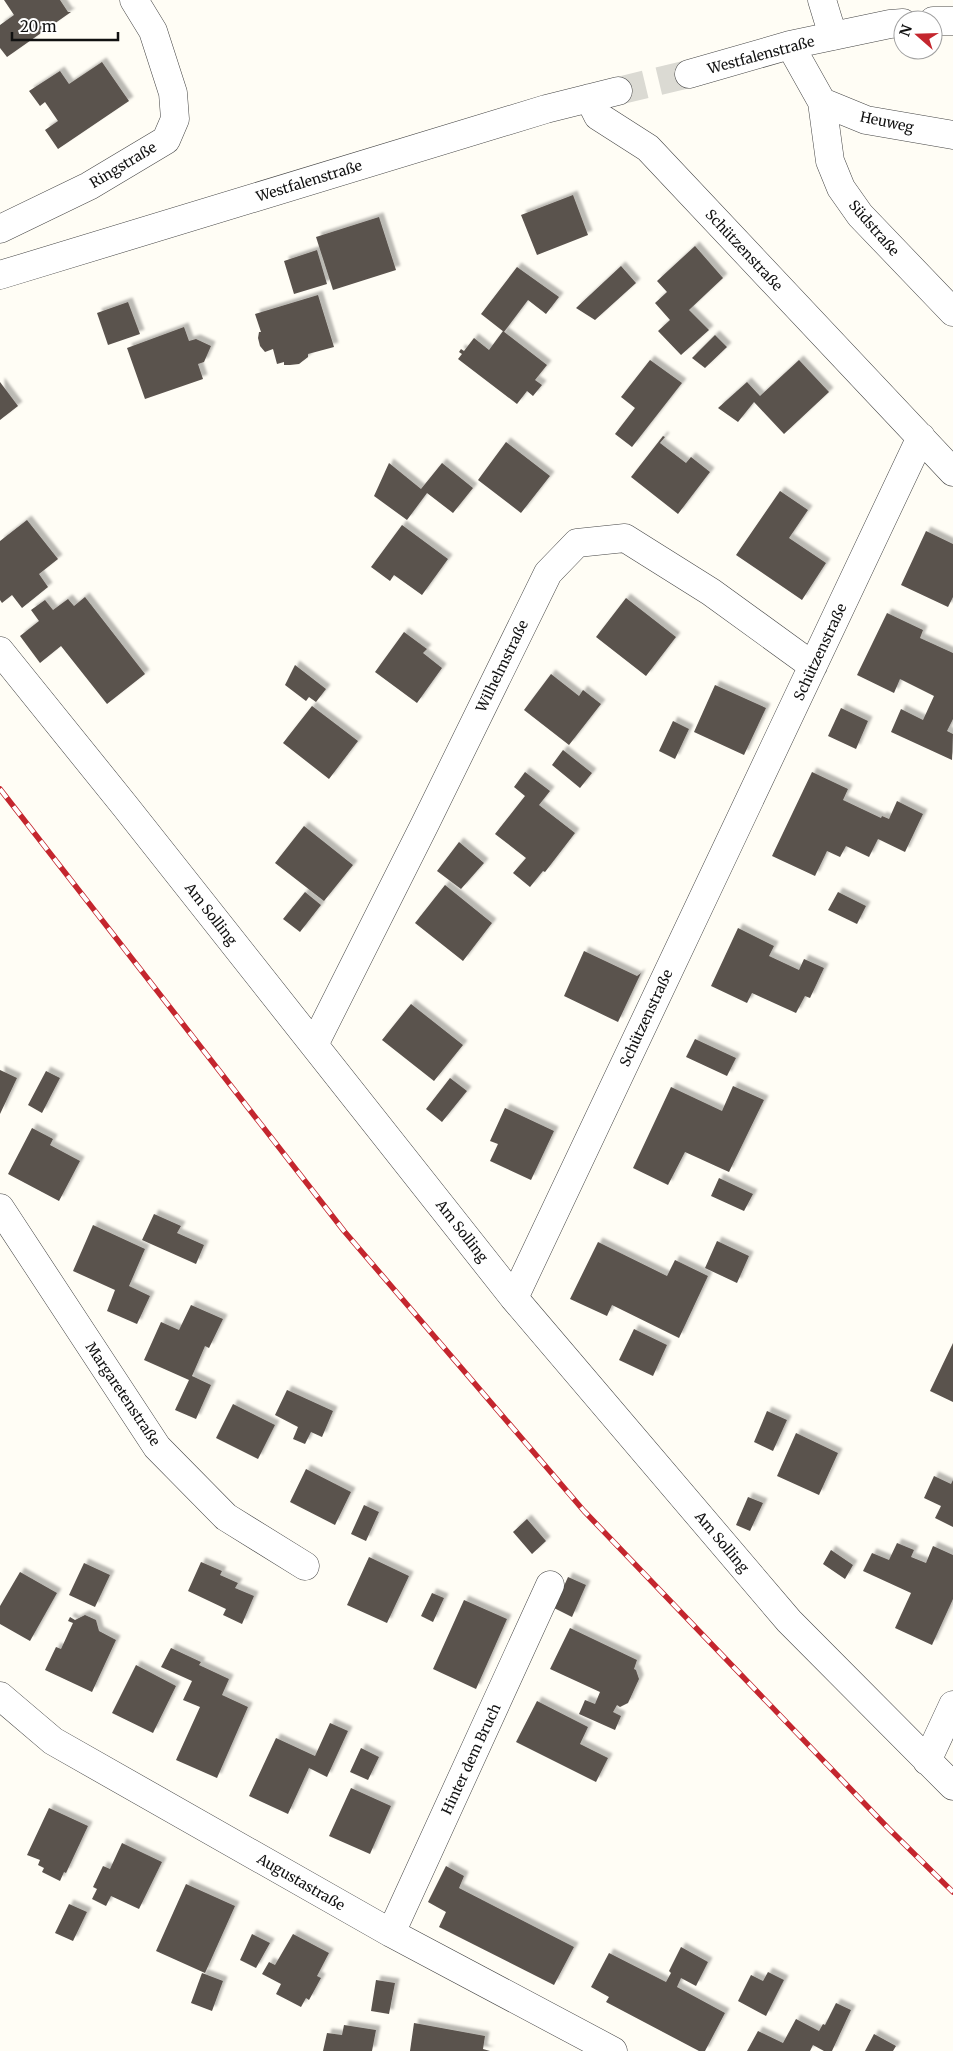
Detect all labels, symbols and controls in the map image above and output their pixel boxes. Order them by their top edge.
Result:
scale bar [12,10,119,42]
north arrow [893,10,943,60]
text: 20 m [20,17,57,36]
text: N [895,22,916,39]
street label: Westfalenstraße [705,32,816,78]
street label: Heuweg [858,108,916,137]
street label: Ringstraße [86,138,160,192]
street label: Westfalenstraße [253,156,364,206]
street label: Südstraße [845,196,903,260]
street label: Schützenstraße [702,205,786,295]
street label: Schützenstraße [790,600,850,704]
street label: Wilhelmstraße [472,617,532,716]
street label: Am Solling [180,878,241,949]
street label: Schützenstraße [616,966,676,1070]
street label: Am Solling [431,1195,492,1266]
street label: Margaretenstraße [82,1339,164,1449]
street label: Am Solling [691,1507,753,1577]
street label: Hinter dem Bruch [437,1701,505,1817]
street label: Augustastraße [253,1849,348,1914]

